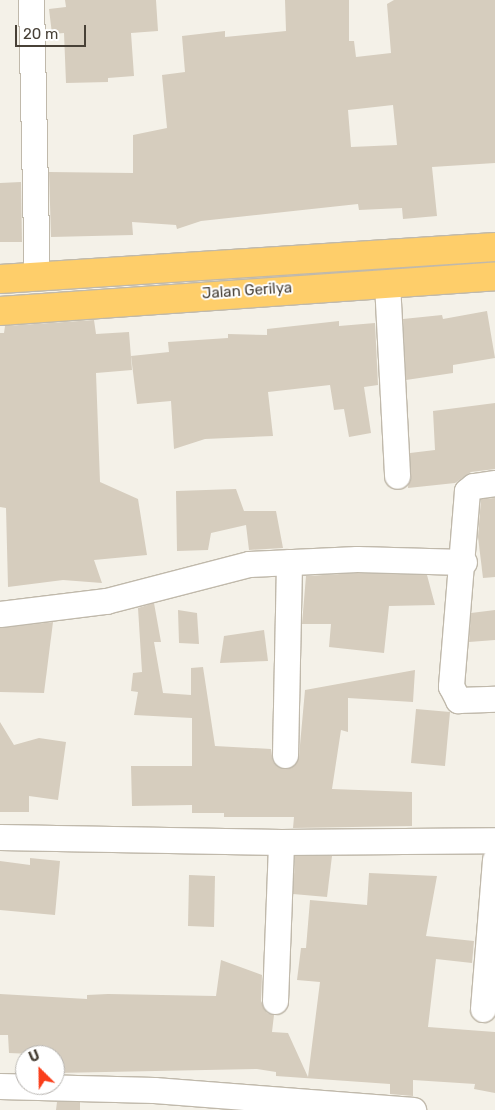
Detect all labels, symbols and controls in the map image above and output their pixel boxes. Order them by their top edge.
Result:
scale bar [18,15,89,47]
text: 20 m [23,25,58,43]
street label: Jalan Gerilya [201,279,293,303]
north arrow [15,1045,65,1095]
text: U [26,1047,42,1066]

